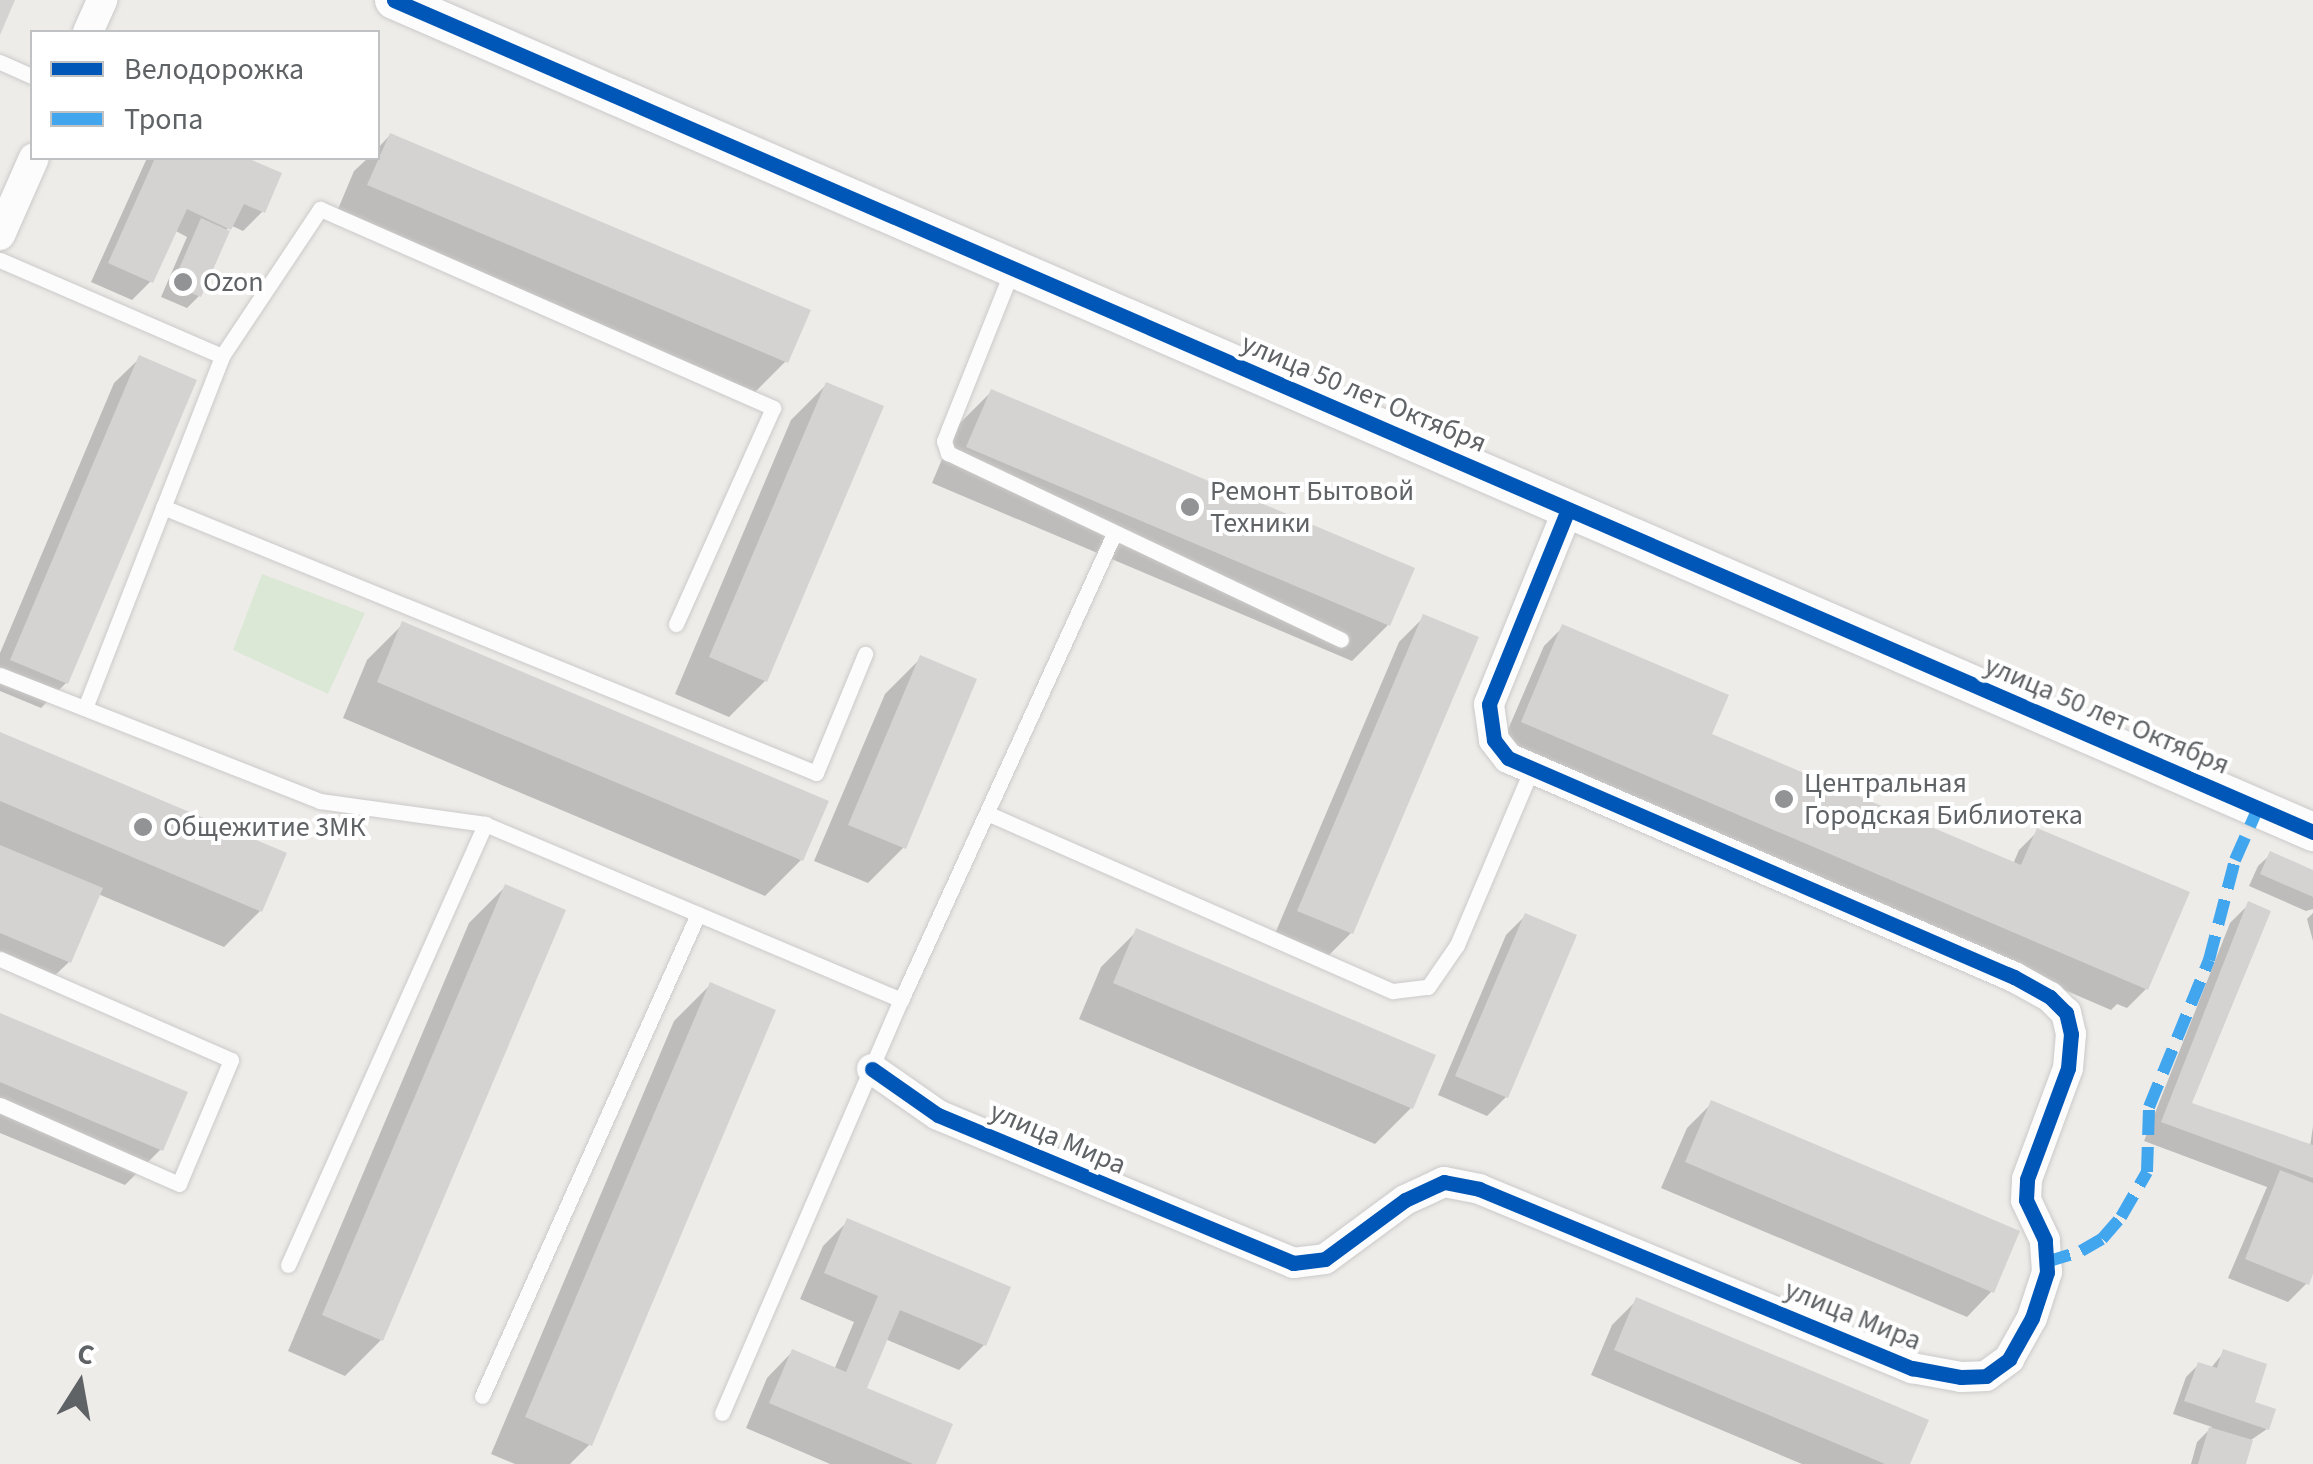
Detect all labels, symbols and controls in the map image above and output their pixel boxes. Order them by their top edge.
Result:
legend [30,30,380,160]
text: Велодорожка [124,48,304,91]
text: Тропа [124,98,203,141]
place label: Ozon [203,265,263,299]
marker: Ozon [172,271,194,293]
street label: улица 50 лет Октября [1237,326,1491,460]
place label: Ремонт Бытовой Техники [1210,474,1414,540]
marker: Ремонт Бытовой Техники [1179,496,1201,518]
street label: улица 50 лет Октября [1980,648,2234,782]
place label: Центральная Городская Библиотека [1804,766,2083,832]
marker: Центральная Городская Библиотека [1773,788,1795,810]
place label: Общежитие 3МК [163,810,366,844]
marker: Общежитие 3МК [132,816,154,838]
street label: улица Мира [985,1094,1131,1182]
street label: улица Мира [1780,1272,1926,1358]
text: С [74,1333,98,1376]
north arrow [30,1334,130,1434]

